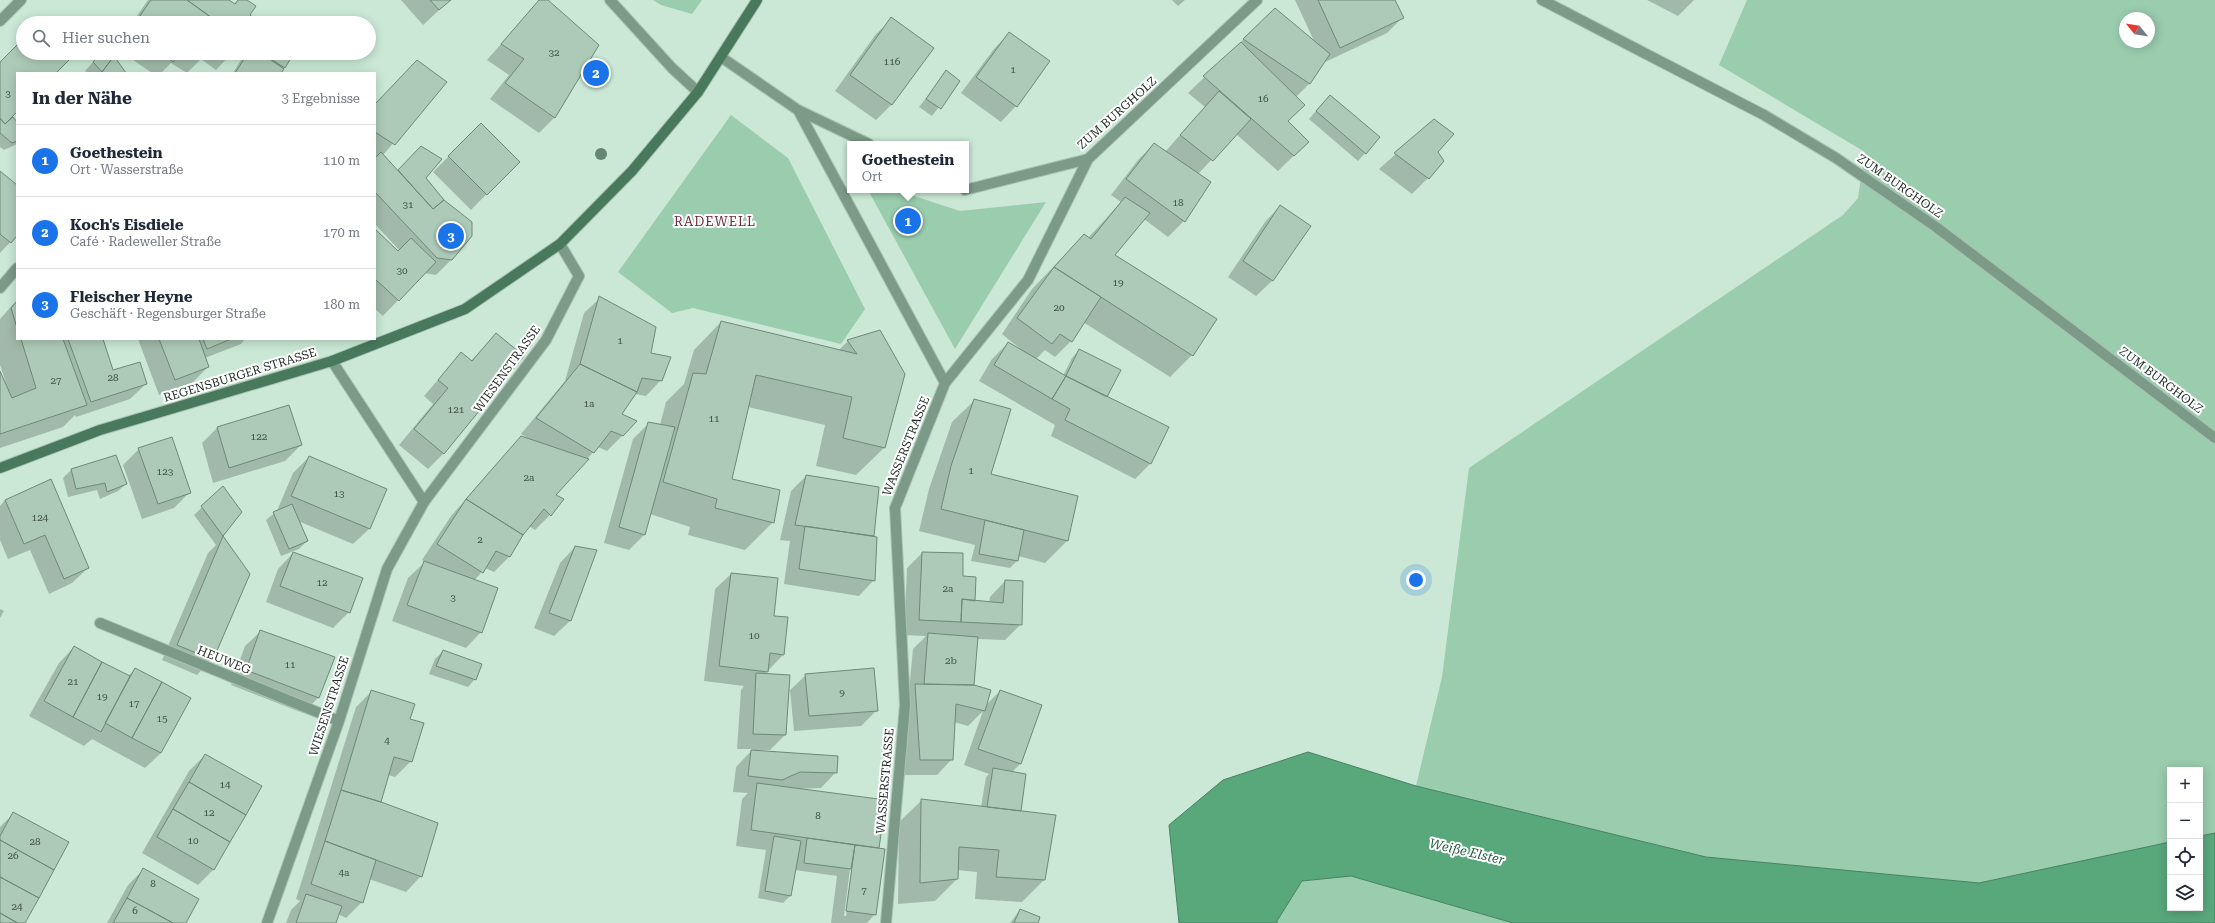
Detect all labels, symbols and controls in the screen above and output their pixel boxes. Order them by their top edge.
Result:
north arrow [2119,12,2155,48]
search box [16,16,376,60]
icon: search [30,27,52,49]
text: Hier suchen [62,29,150,47]
house number: 32 [548,47,560,58]
house number: 116 [884,56,901,67]
pin: 2 [583,58,609,88]
house number: 1 [1010,64,1016,75]
street label: ZUM BURGHOLZ [1075,74,1159,152]
house number: 3 [5,88,11,99]
text: In der Nähe [32,88,132,108]
text: 3 Ergebnisse [282,91,360,106]
house number: 16 [1257,93,1269,104]
popup [847,141,969,193]
text: Goethestein [70,144,163,162]
text: Goethestein [862,151,954,169]
street label: ZUM BURGHOLZ [1855,151,1945,221]
text: 1 [41,153,49,168]
text: 110 m [323,153,360,168]
text: Ort · Wasserstraße [70,162,184,177]
text: Ort [862,169,882,184]
house number: 18 [1172,197,1184,208]
house number: 31 [402,199,414,210]
pin: 1 [895,206,921,236]
district label: RADEWELL [674,214,756,229]
text: Koch's Eisdiele [70,216,184,234]
pin: 3 [438,221,464,251]
text: 2 [41,225,49,240]
text: 170 m [323,225,360,240]
text: Café · Radeweller Straße [70,234,221,249]
house number: 30 [396,265,408,276]
house number: 19 [1112,277,1124,288]
text: Fleischer Heyne [70,288,193,306]
text: 3 [41,297,49,312]
text: 180 m [323,297,360,312]
house number: 20 [1053,302,1065,313]
text: Geschäft · Regensburger Straße [70,306,266,321]
street label: WIESENSTRASSE [471,323,543,415]
house number: 1 [617,335,623,346]
street label: ZUM BURGHOLZ [2116,344,2206,416]
street label: REGENSBURGER STRASSE [162,345,318,405]
house number: 28 [107,372,119,383]
house number: 27 [50,375,62,386]
street label: WASSERSTRASSE [880,394,932,498]
house number: 1a [583,398,595,409]
house number: 121 [448,404,465,415]
house number: 11 [708,413,720,424]
house number: 122 [251,431,268,442]
house number: 1 [968,465,974,476]
house number: 123 [157,466,174,477]
house number: 2a [523,472,535,483]
house number: 13 [333,488,345,499]
house number: 124 [32,512,49,523]
house number: 2 [477,534,483,545]
your location [1406,570,1426,590]
house number: 12 [316,577,328,588]
house number: 2a [942,583,954,594]
house number: 3 [450,592,456,603]
house number: 10 [748,630,760,641]
street label: HEUWEG [195,643,253,677]
street label: WIESENSTRASSE [306,654,352,758]
house number: 2b [945,655,957,666]
house number: 11 [284,659,296,670]
house number: 21 [67,676,79,687]
house number: 9 [839,687,845,698]
house number: 19 [96,691,108,702]
house number: 17 [128,698,140,709]
house number: 15 [156,713,168,724]
street label: WASSERSTRASSE [873,728,897,834]
house number: 4 [384,735,390,746]
map controls [2167,767,2203,911]
button: + [2167,767,2203,803]
house number: 14 [219,779,231,790]
button: − [2167,803,2203,839]
house number: 12 [203,807,215,818]
house number: 8 [815,810,821,821]
house number: 10 [187,835,199,846]
house number: 28 [29,836,41,847]
water label: Weiße Elster [1428,836,1506,868]
button: locate [2167,839,2203,875]
house number: 26 [7,850,19,861]
house number: 4a [338,867,350,878]
button: layers [2167,875,2203,911]
house number: 8 [150,878,156,889]
house number: 7 [861,885,867,896]
house number: 24 [11,901,23,912]
house number: 6 [132,905,138,916]

